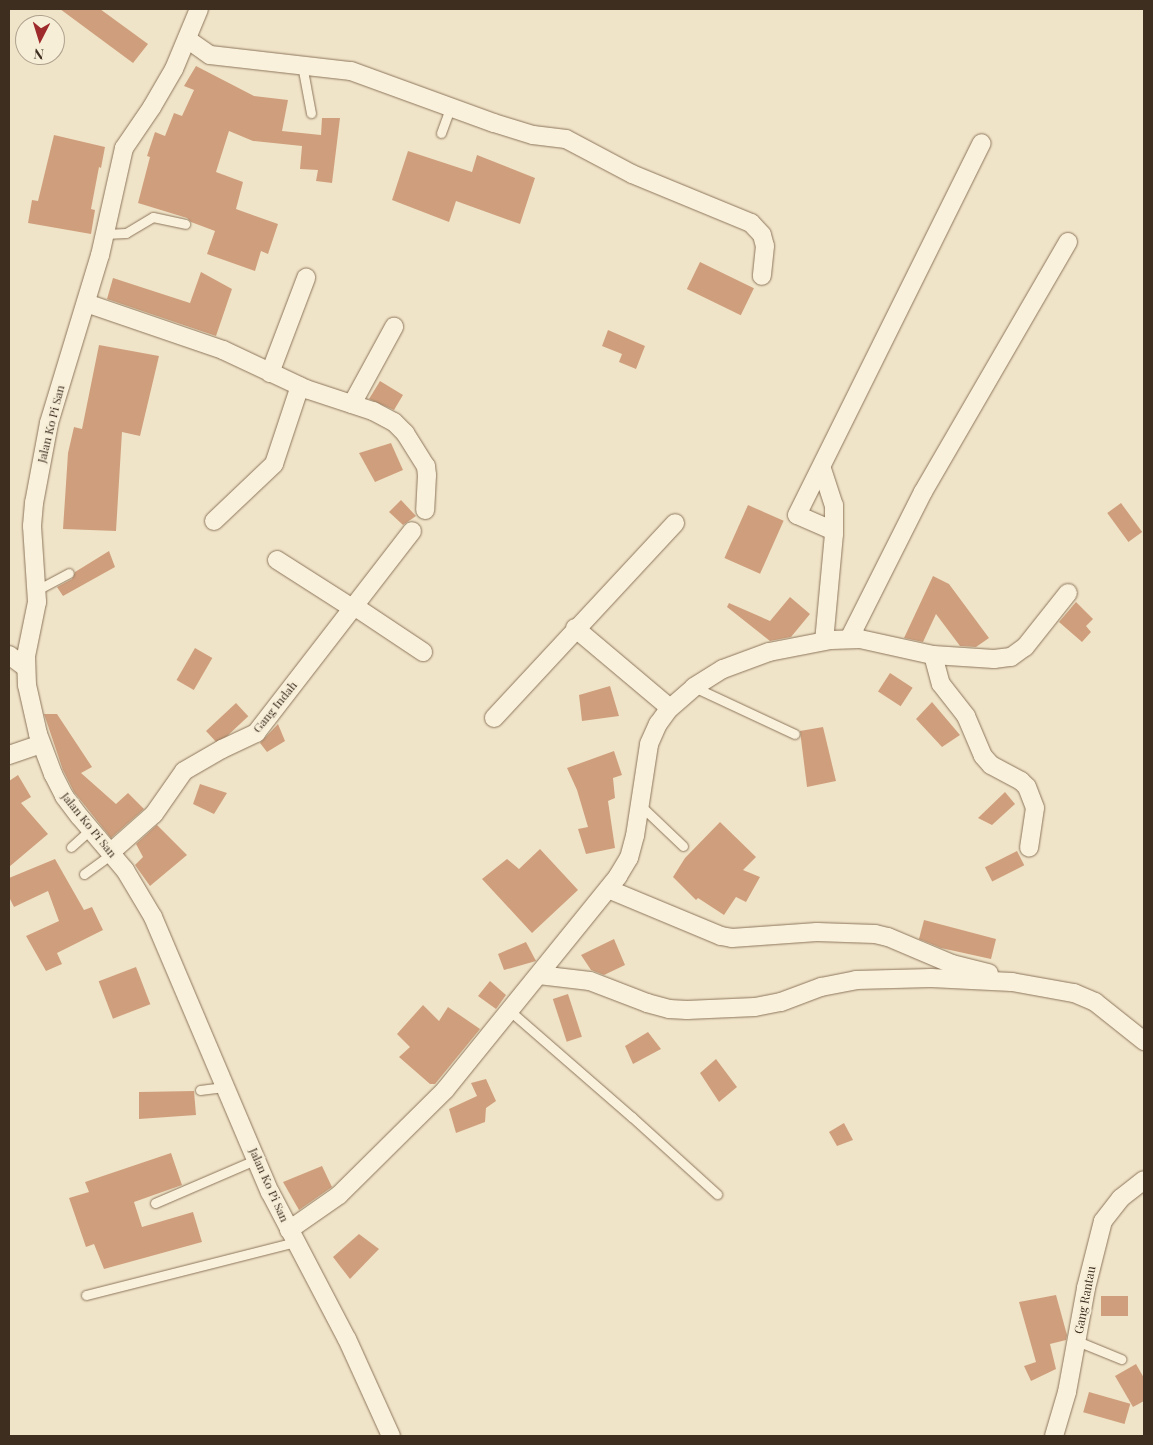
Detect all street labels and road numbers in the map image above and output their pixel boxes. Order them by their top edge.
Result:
street label: Jalan Ko Pi San [34,384,68,464]
street label: Gang Indah [250,678,300,736]
street label: Jalan Ko Pi San [58,789,120,861]
street label: Jalan Ko Pi San [246,1146,292,1224]
street label: Gang Rantau [1071,1265,1099,1335]

